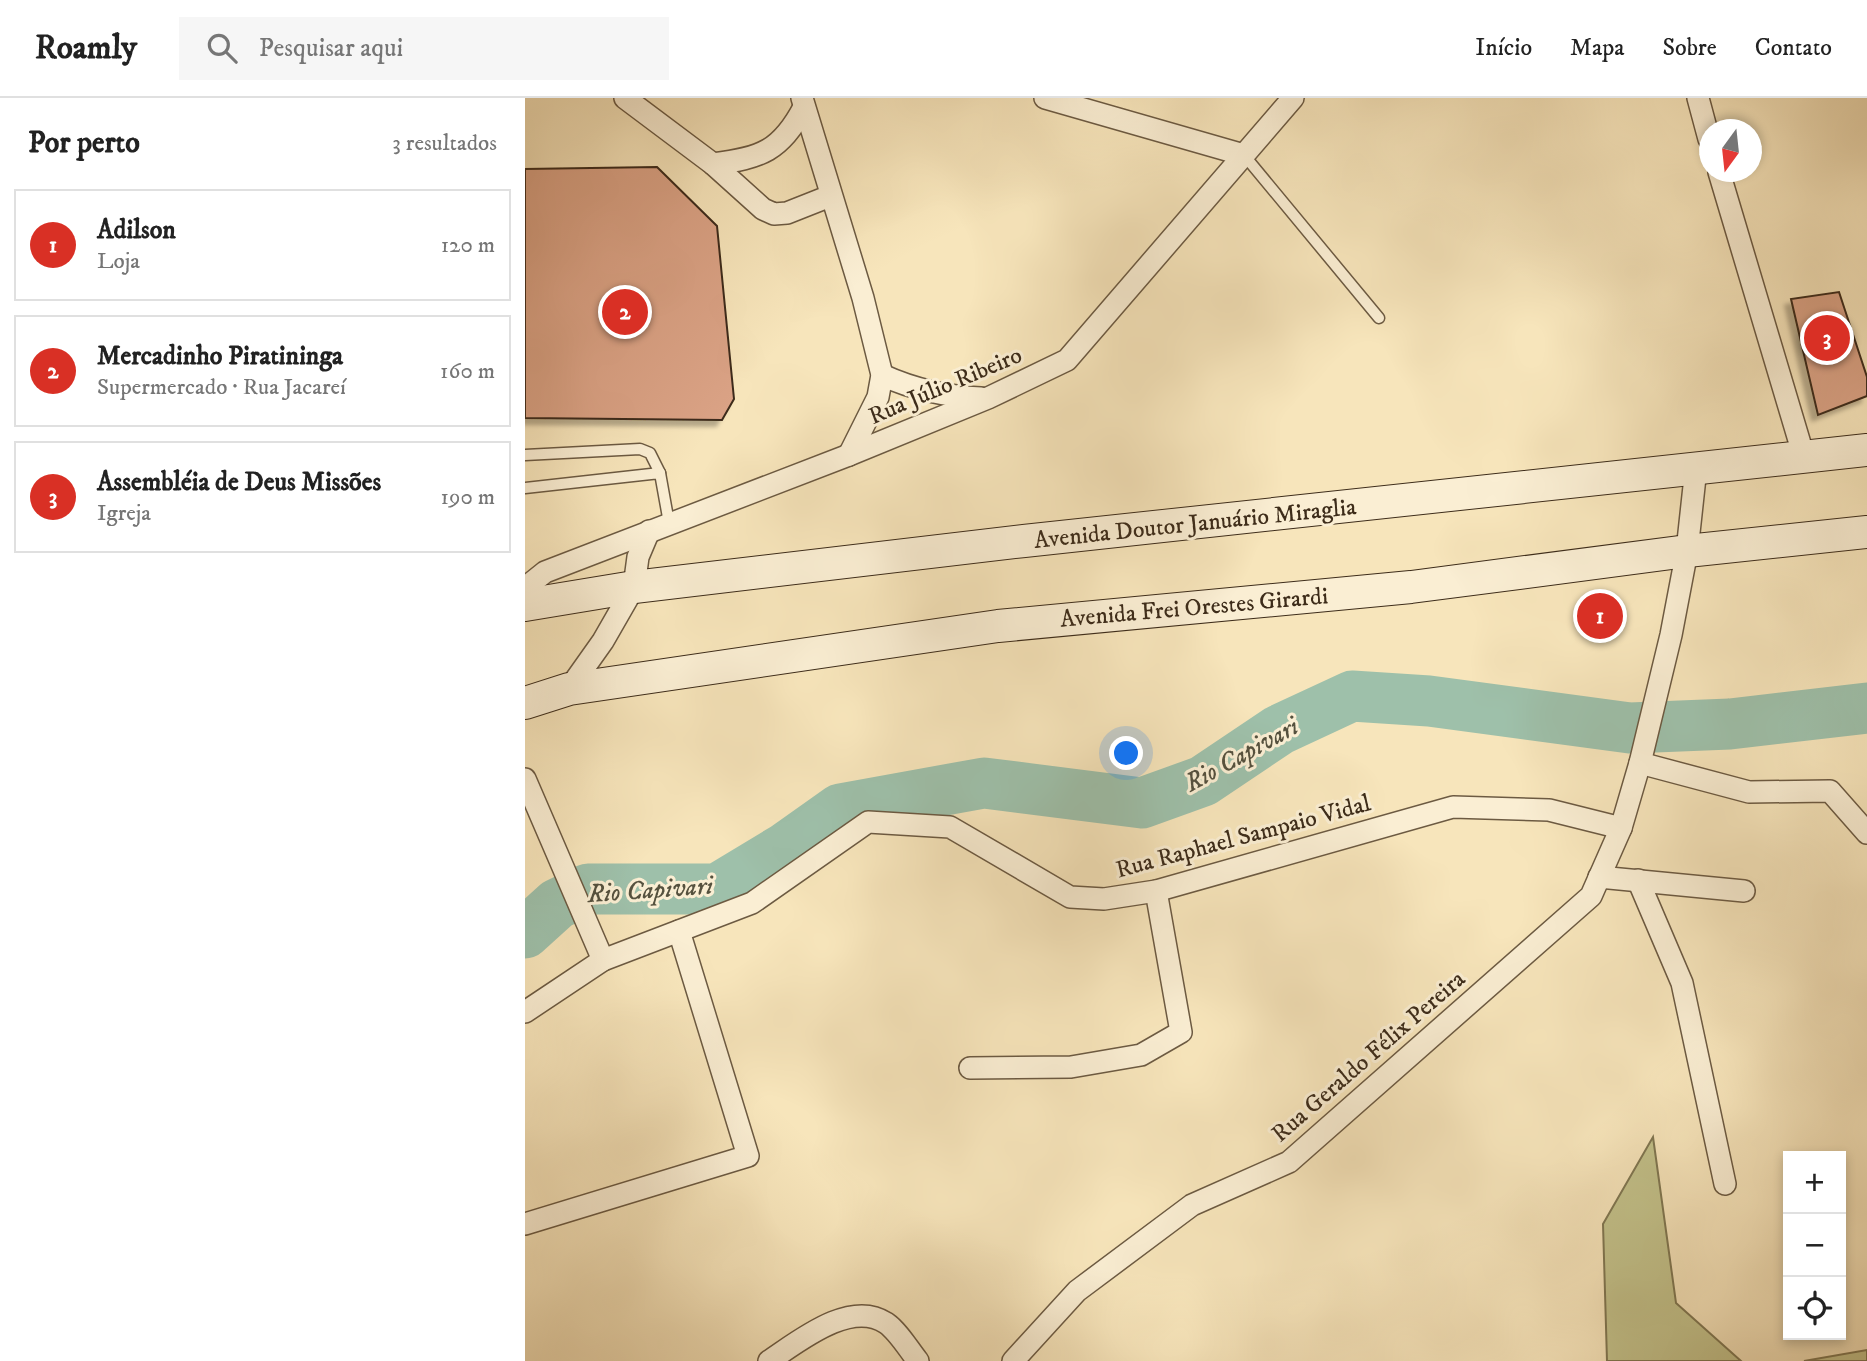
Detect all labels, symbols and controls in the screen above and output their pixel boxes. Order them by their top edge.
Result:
search box [179,17,669,80]
text: Roamly [35,28,137,69]
icon: search [203,29,241,67]
text: Pesquisar aqui [259,32,403,65]
text: Início [1475,33,1532,63]
text: Mapa [1570,33,1624,63]
text: Sobre [1662,33,1717,63]
text: Contato [1755,33,1832,63]
north arrow [1699,119,1762,182]
text: Por perto [28,125,140,162]
text: 3 resultados [392,129,497,158]
text: Adilson [97,214,176,247]
text: 1 [49,231,57,260]
text: 120 m [441,231,495,260]
text: Loja [97,247,140,276]
pin: 2 [602,286,648,338]
pin: 3 [1804,312,1850,364]
text: Mercadinho Piratininga [97,340,343,373]
street label: Rua Júlio Ribeiro [864,340,1027,432]
text: 2 [47,357,59,386]
text: 160 m [440,357,495,386]
text: Supermercado · Rua Jacareí [97,373,346,402]
text: Assembléia de Deus Missões [97,466,381,499]
text: 3 [49,483,57,512]
text: 190 m [441,483,495,512]
street label: Avenida Doutor Januário Miraglia [1033,492,1358,556]
text: Igreja [97,499,151,528]
street label: Avenida Frei Orestes Girardi [1059,581,1329,635]
pin: 1 [1577,590,1623,642]
water label: Rio Capivari [1178,709,1307,801]
your location [1109,736,1143,770]
street label: Rua Raphael Sampaio Vidal [1113,788,1375,885]
water label: Rio Capivari [585,870,716,911]
street label: Rua Geraldo Félix Pereira [1266,964,1472,1149]
map controls [1783,1151,1846,1340]
button: + [1783,1151,1846,1214]
button: − [1783,1214,1846,1277]
button: locate [1783,1277,1846,1340]

